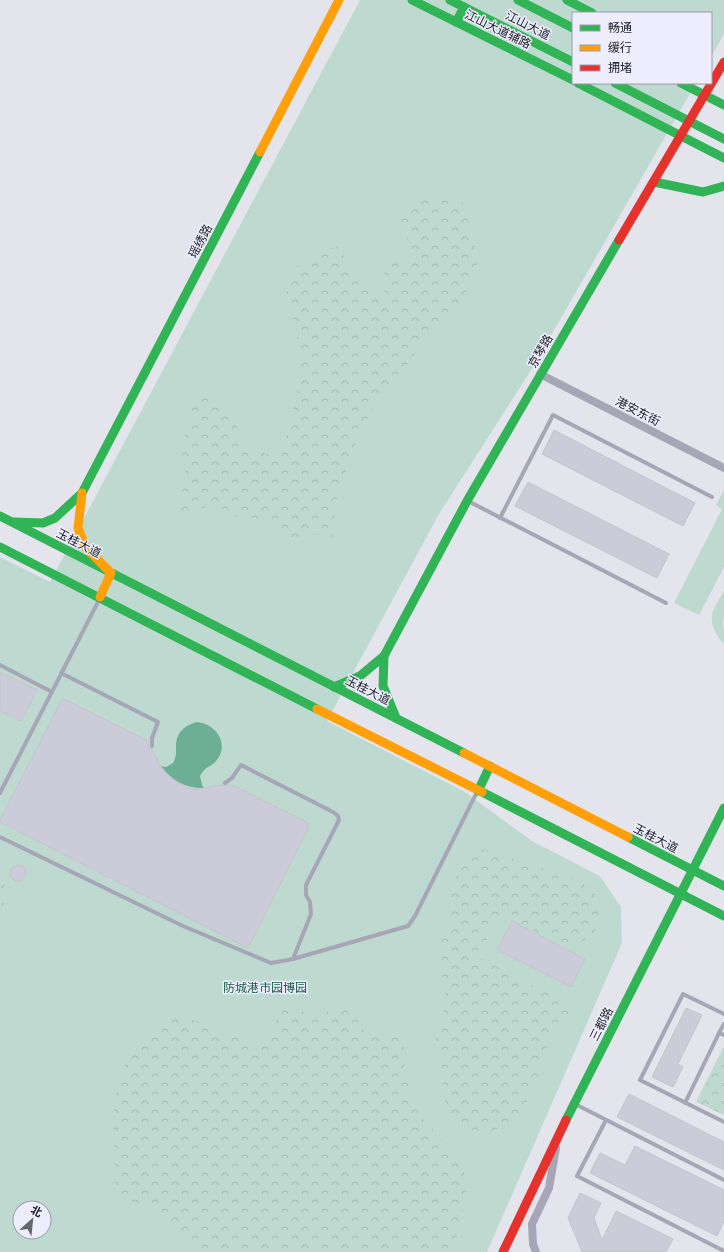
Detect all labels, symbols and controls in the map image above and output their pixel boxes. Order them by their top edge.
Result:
street label: 江山大道辅路 [461,5,535,53]
street label: 江山大道 [502,6,554,44]
legend [572,12,712,84]
text: 畅通 [608,18,632,37]
text: 缓行 [608,38,632,57]
text: 拥堵 [608,58,632,77]
street label: 瑶绣路 [183,221,217,261]
street label: 京琴路 [523,331,557,371]
street label: 港安东街 [612,392,664,430]
street label: 玉桂大道 [53,524,105,562]
street label: 玉桂大道 [342,671,394,709]
street label: 玉桂大道 [630,819,682,857]
park label: 防城港市园博园 [223,978,307,997]
street label: 三都路 [584,1004,618,1044]
north arrow [12,1200,52,1240]
text: 北 [28,1201,45,1221]

